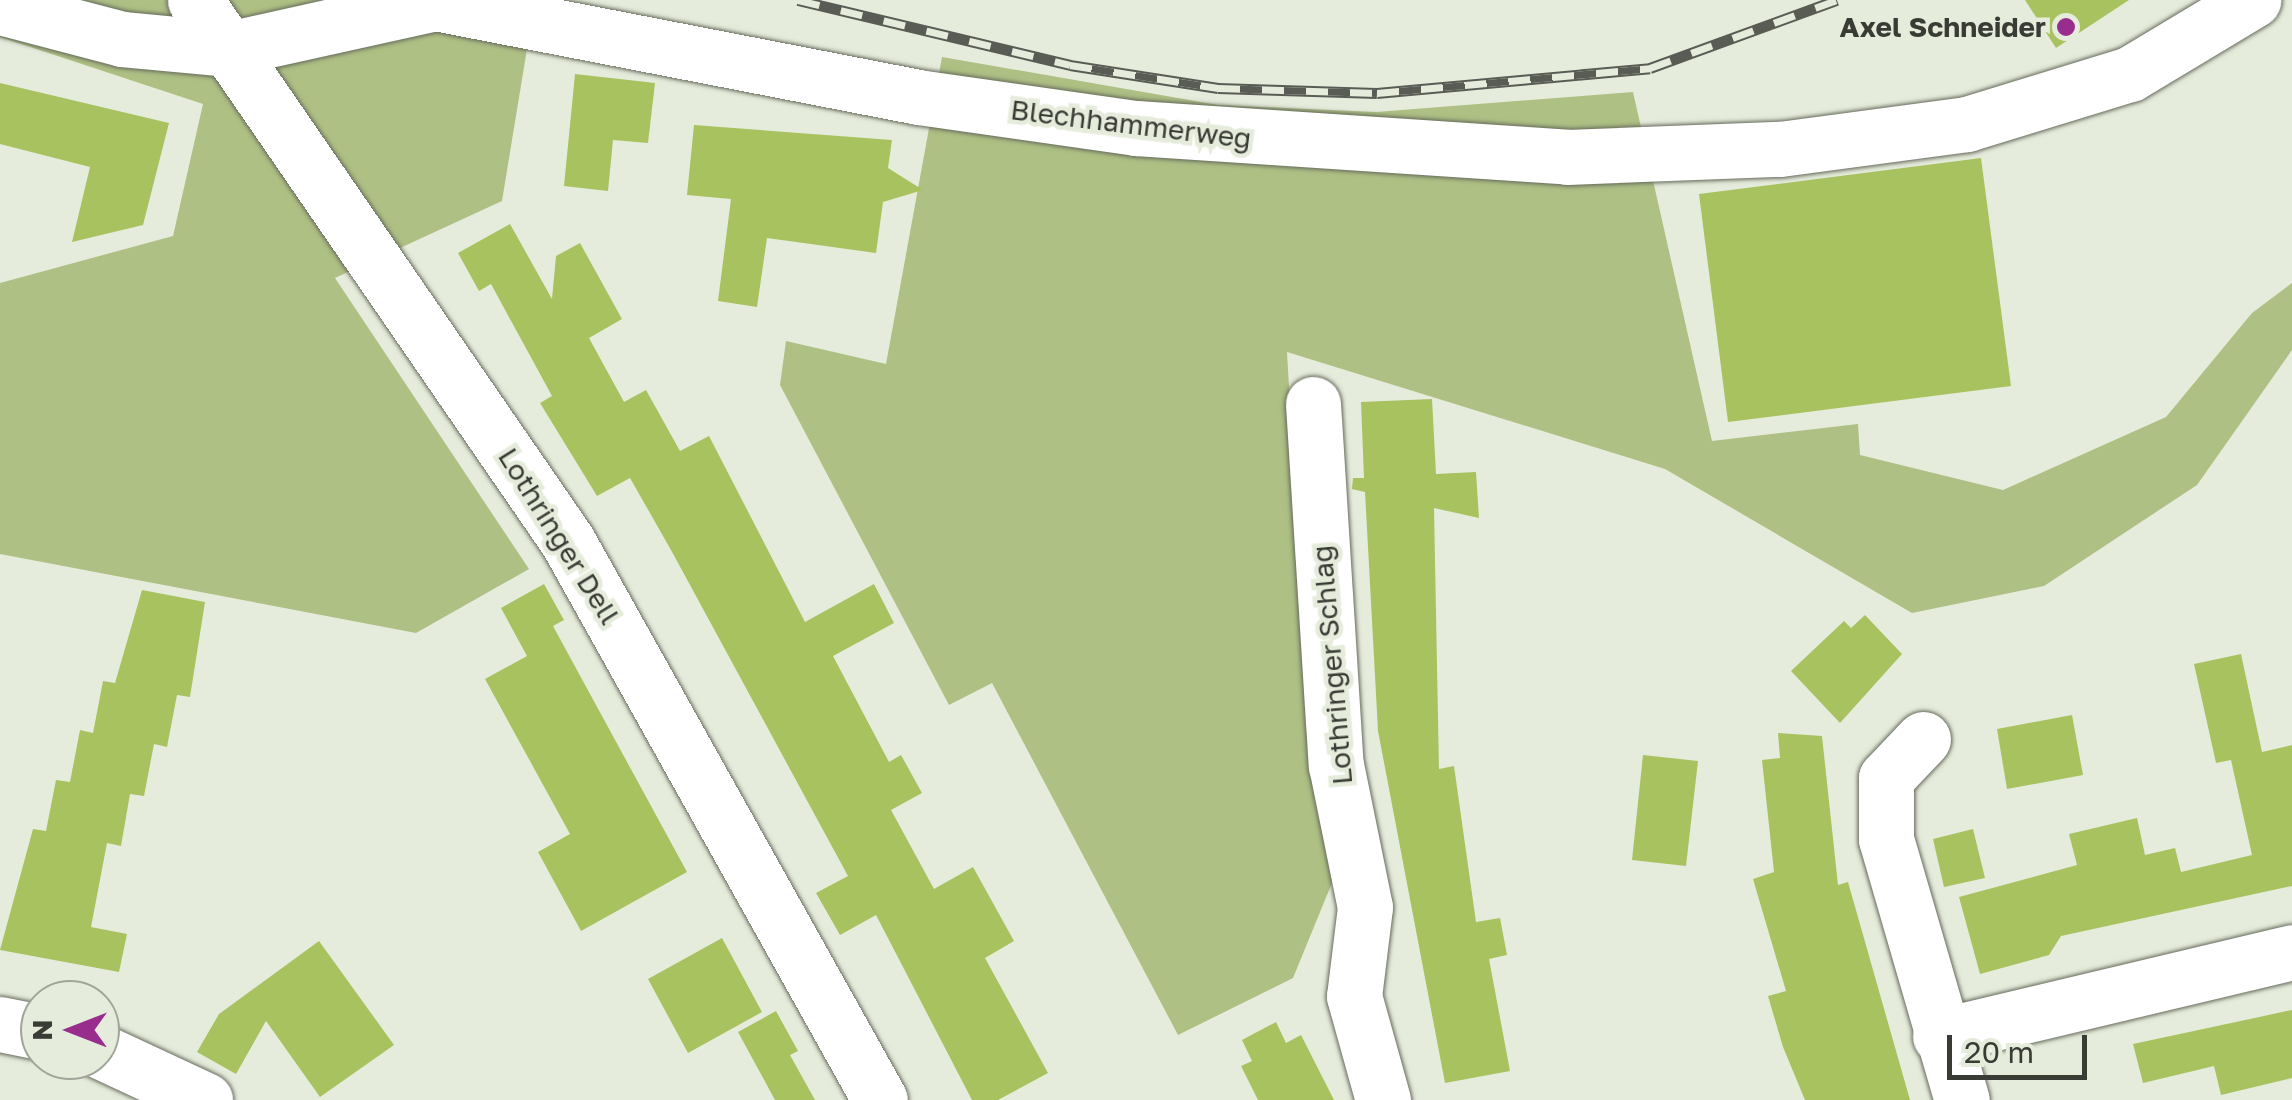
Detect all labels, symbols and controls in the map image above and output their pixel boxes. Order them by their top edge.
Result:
place label: Axel Schneider [1839,10,2046,44]
marker: Axel Schneider [2055,16,2077,38]
street label: Blechhammerweg [1009,93,1253,155]
street label: Lothringer Dell [491,442,627,630]
street label: Lothringer Schlag [1305,544,1359,786]
north arrow [20,980,120,1080]
scale bar [1952,1015,2092,1077]
text: N [25,1019,58,1041]
text: 20 m [1964,1034,2034,1070]

